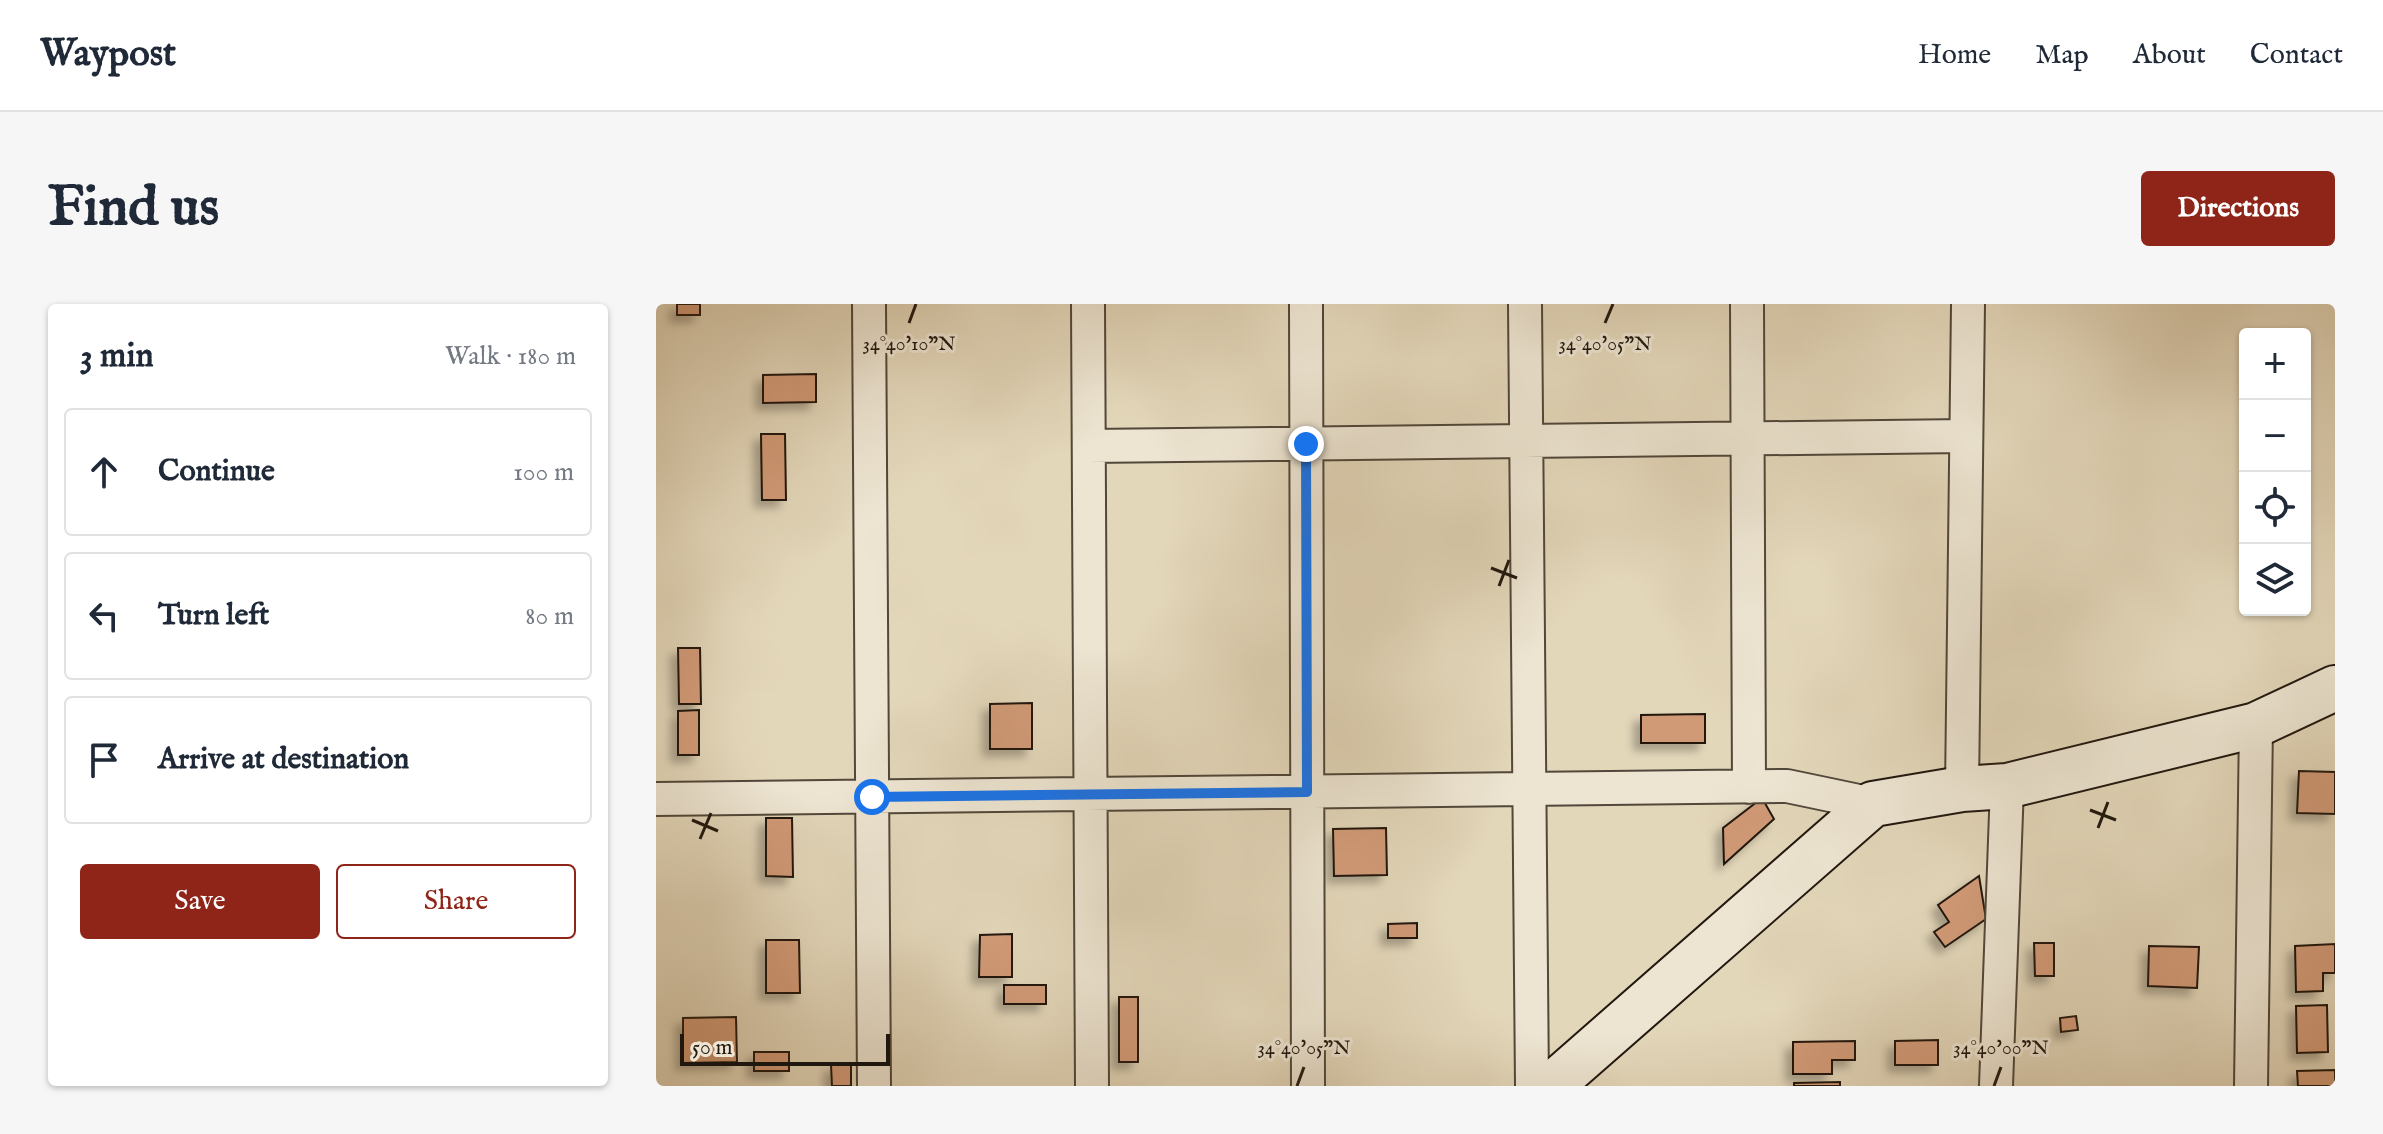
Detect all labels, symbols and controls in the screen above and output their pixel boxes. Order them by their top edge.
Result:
text: Waypost [40,31,176,79]
text: Home [1918,38,1991,73]
text: Map [2035,38,2089,73]
text: About [2133,38,2206,73]
text: Contact [2250,38,2343,73]
button: Directions [2141,171,2335,246]
text: Find us [48,173,219,244]
map controls [2239,328,2311,616]
button: + [2239,328,2311,400]
text: 34°40'10"N [862,332,956,357]
text: 34°40'05"N [1558,332,1652,357]
text: 3 min [80,335,154,378]
text: Walk · 180 m [445,340,576,373]
button: − [2239,400,2311,472]
route end [1288,426,1324,462]
icon: ahead [82,450,126,494]
text: Continue [158,453,275,491]
text: 100 m [513,456,574,489]
button: locate [2239,472,2311,544]
button: layers [2239,544,2311,616]
icon: left [82,594,126,638]
text: Turn left [158,597,269,635]
text: 80 m [525,600,574,633]
icon: arrive [82,738,126,782]
text: Arrive at destination [158,741,409,779]
route start [854,779,890,815]
button: Save [80,864,320,939]
button: Share [336,864,576,939]
scale bar [680,1030,890,1066]
text: 50 m [692,1034,733,1062]
text: 34°40'05"N [1257,1036,1351,1061]
text: 34°40'00"N [1953,1036,2049,1061]

